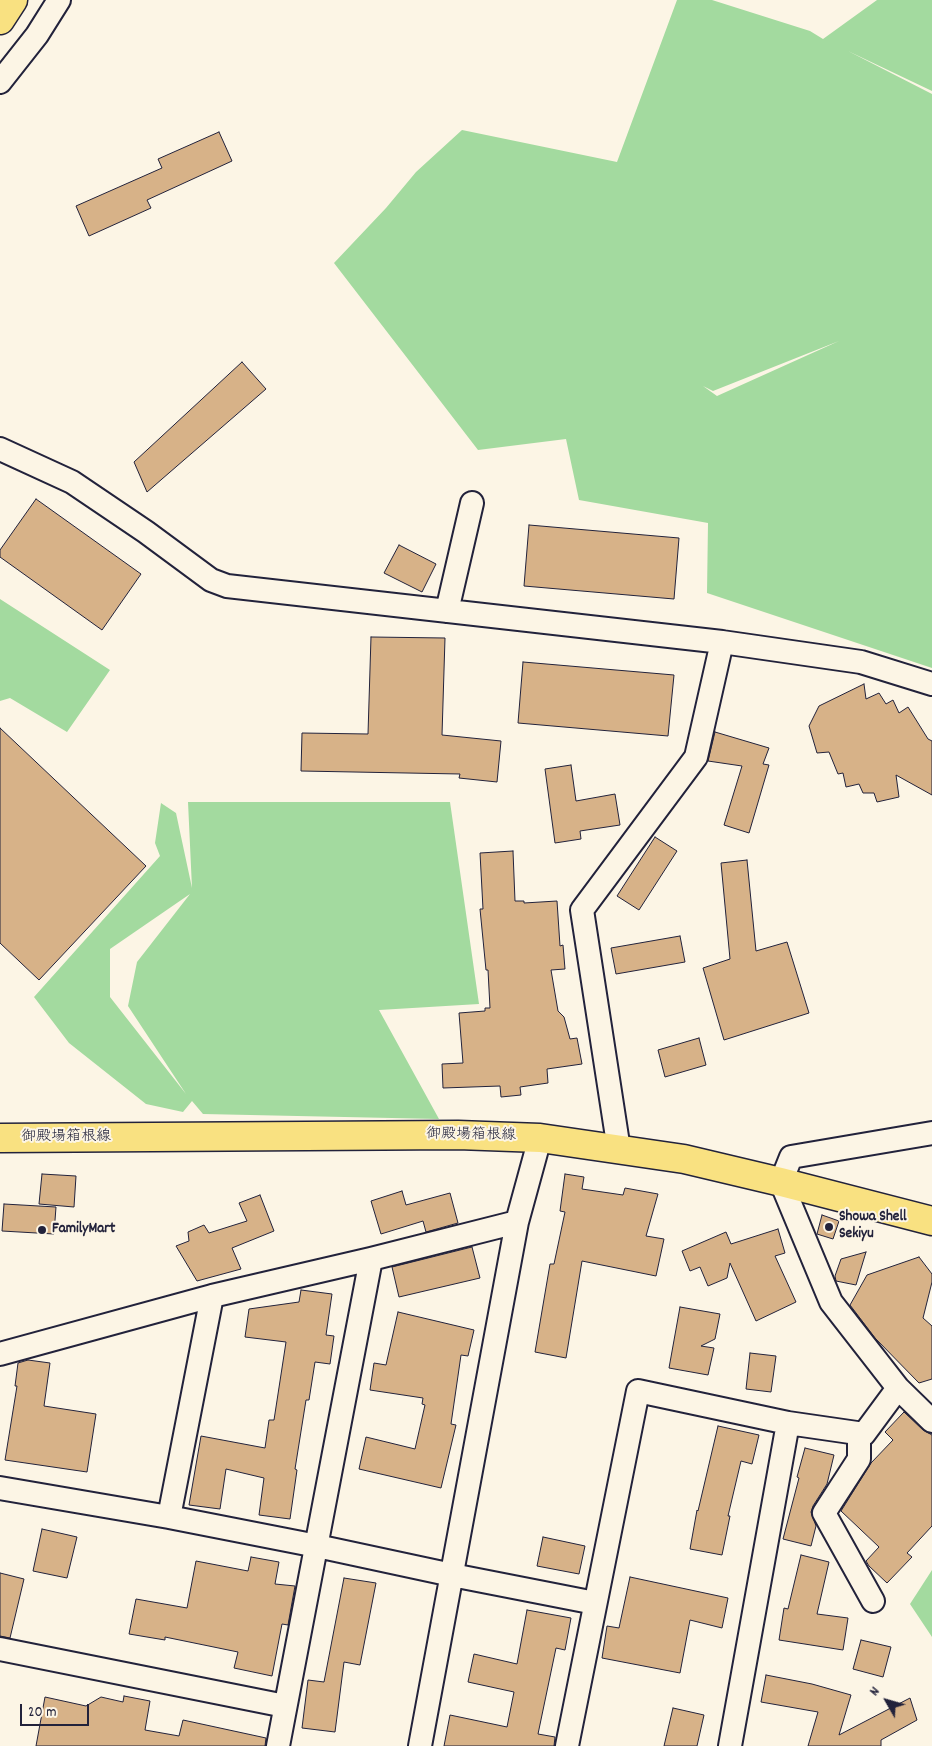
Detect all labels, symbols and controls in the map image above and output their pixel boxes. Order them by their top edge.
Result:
street label: 御殿場箱根線 [426,1126,516,1146]
street label: 御殿場箱根線 [21,1129,111,1147]
place label: Showa Shell Sekiyu [839,1209,907,1244]
place label: FamilyMart [52,1221,115,1239]
marker: Showa Shell Sekiyu [823,1221,835,1233]
marker: FamilyMart [36,1224,48,1236]
north arrow [862,1676,912,1726]
text: N [865,1683,885,1701]
scale bar [22,1694,91,1726]
text: 20 m [28,1702,56,1724]

